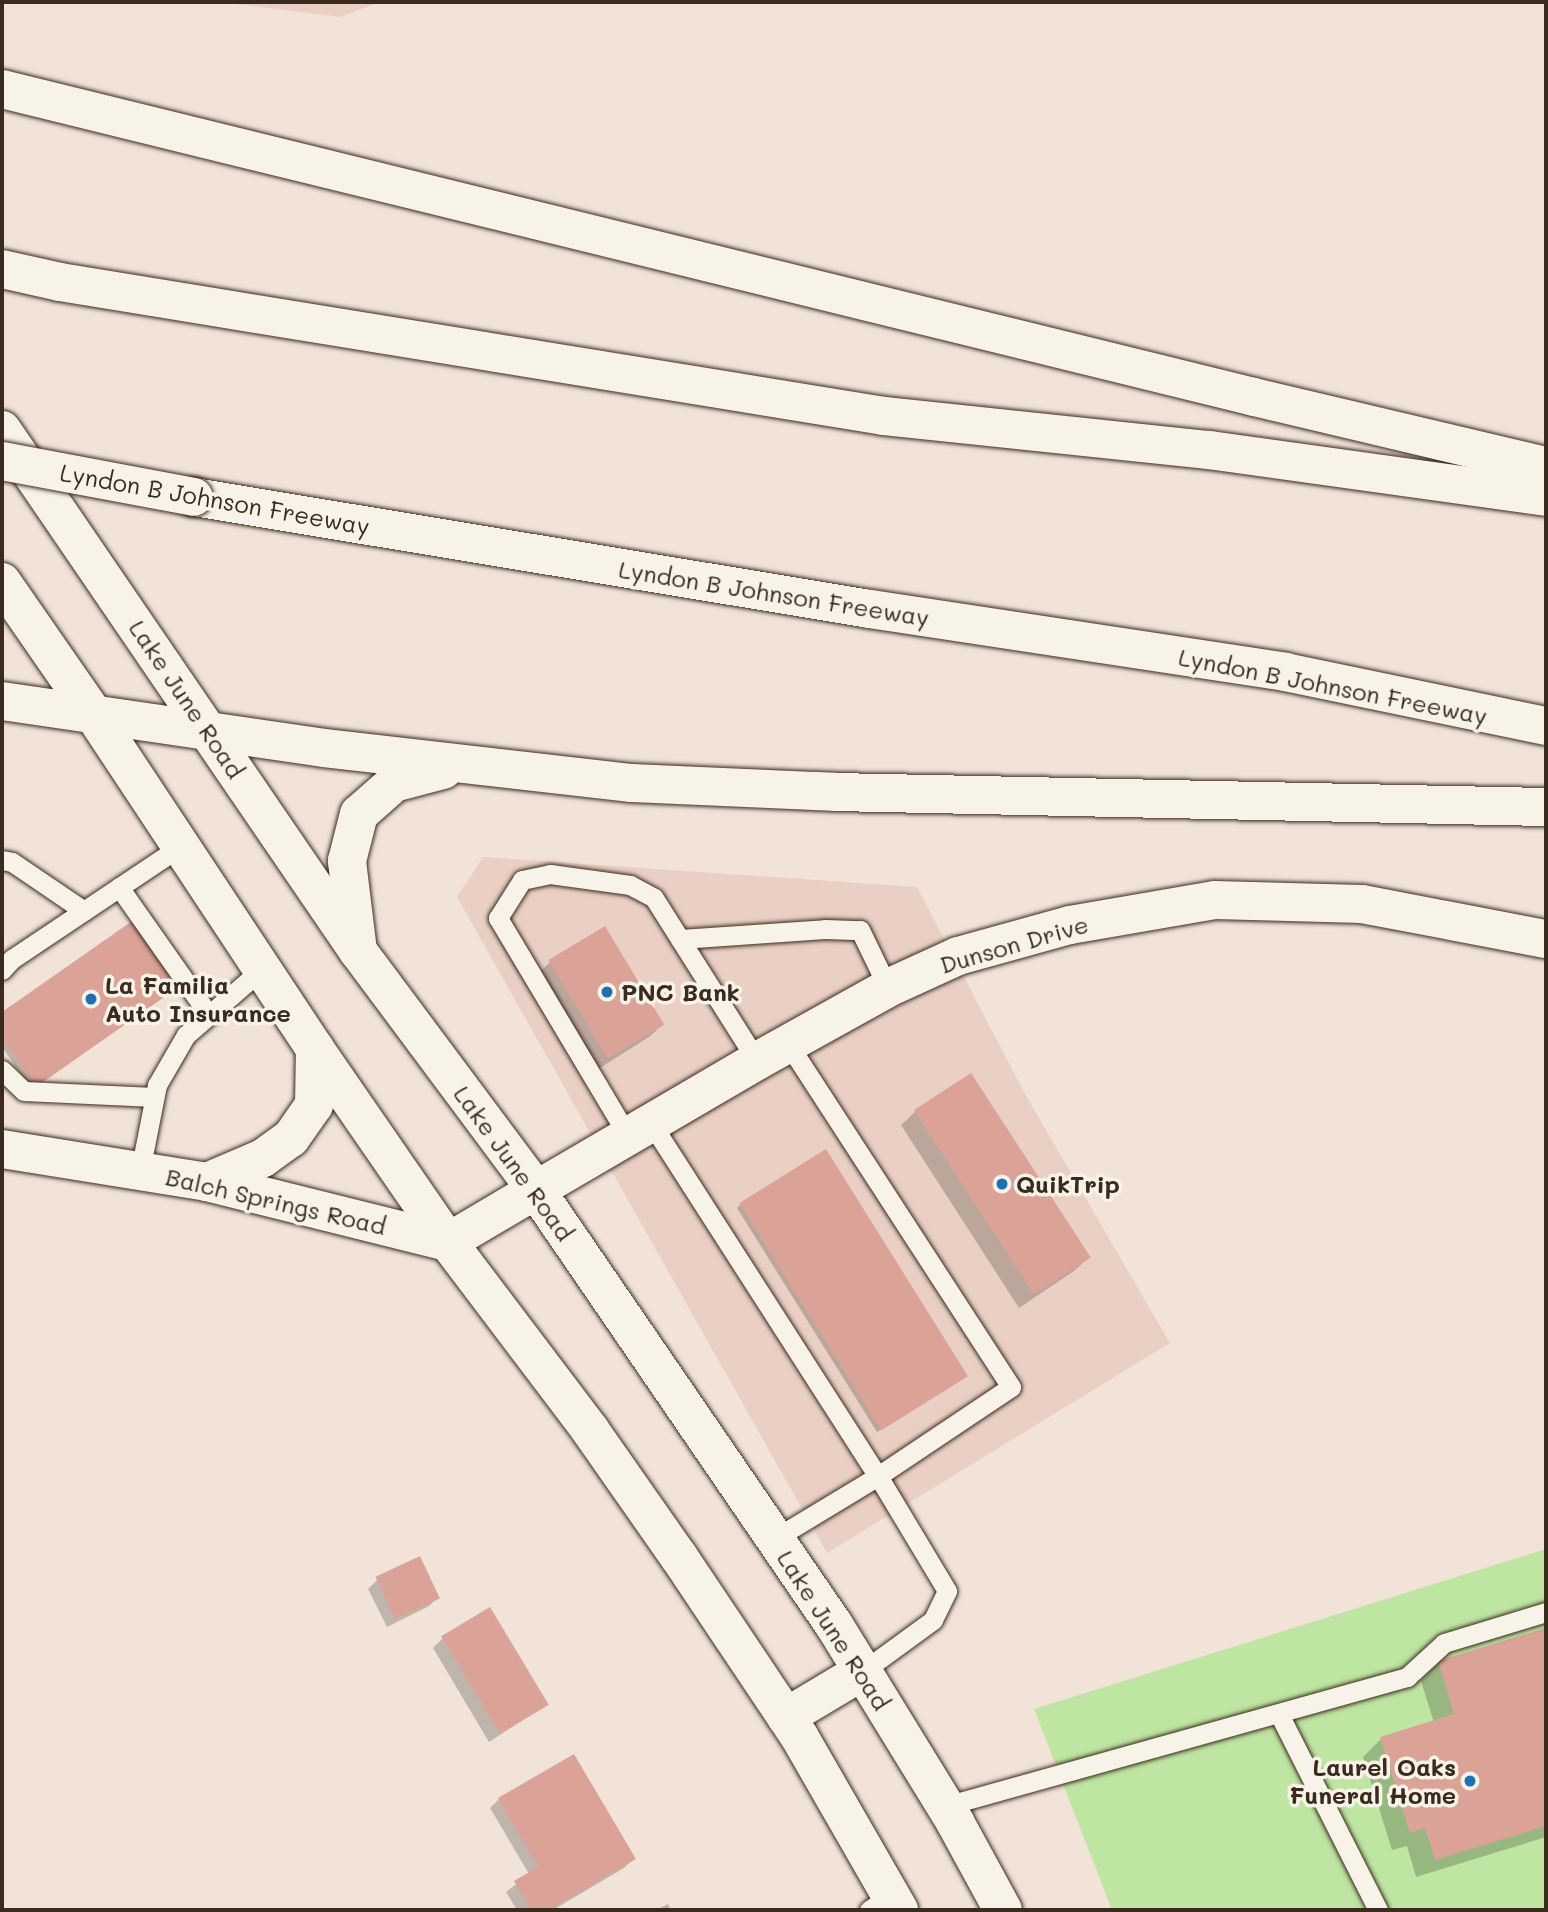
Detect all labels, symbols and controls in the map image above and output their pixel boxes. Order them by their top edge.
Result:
street label: Lyndon B Johnson Freeway [58,458,372,540]
street label: Lyndon B Johnson Freeway [617,554,931,632]
street label: Lake June Road [123,614,251,784]
street label: Lyndon B Johnson Freeway [1176,642,1490,730]
street label: Dunson Drive [936,909,1092,979]
place label: La Familia Auto Insurance [105,971,291,1027]
place label: PNC Bank [621,978,740,1006]
marker: PNC Bank [599,984,615,1000]
marker: La Familia Auto Insurance [83,991,99,1007]
street label: Lake June Road [448,1080,580,1246]
street label: Balch Springs Road [163,1162,389,1240]
place label: QuikTrip [1016,1170,1120,1198]
marker: QuikTrip [994,1176,1010,1192]
street label: Lake June Road [772,1545,896,1715]
place label: Laurel Oaks Funeral Home [1289,1753,1456,1809]
marker: Laurel Oaks Funeral Home [1462,1773,1478,1789]

